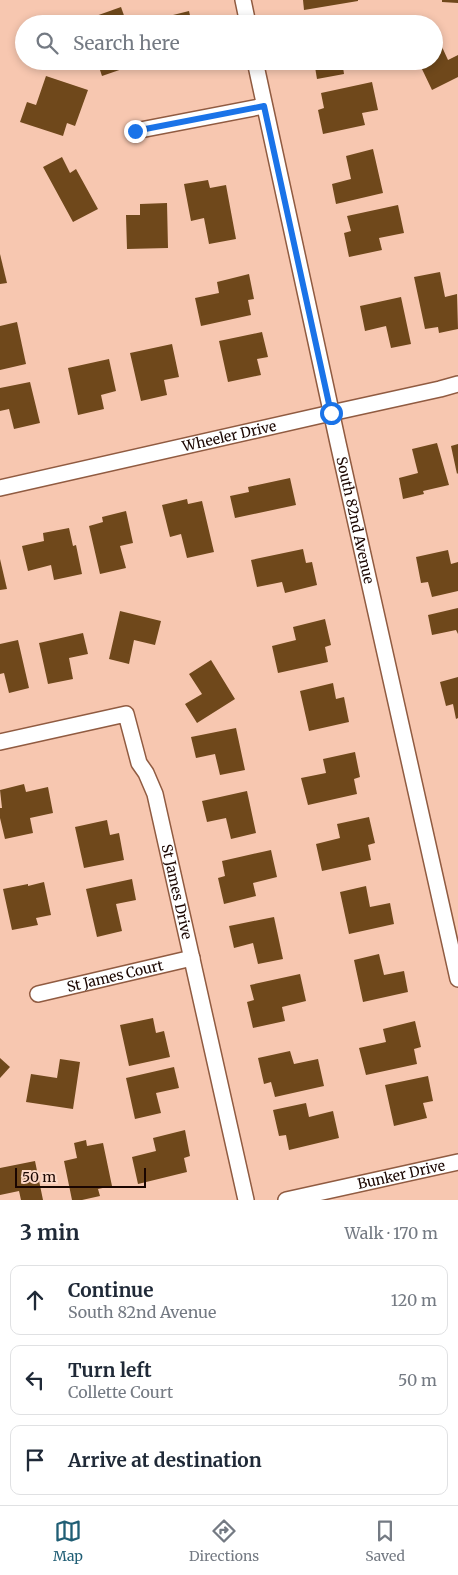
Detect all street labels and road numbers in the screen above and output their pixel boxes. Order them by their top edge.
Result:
street label: Wheeler Drive [179,417,278,456]
street label: South 82nd Avenue [332,455,378,585]
street label: St James Drive [158,842,196,941]
street label: St James Court [65,956,165,996]
street label: Bunker Drive [356,1156,447,1193]

